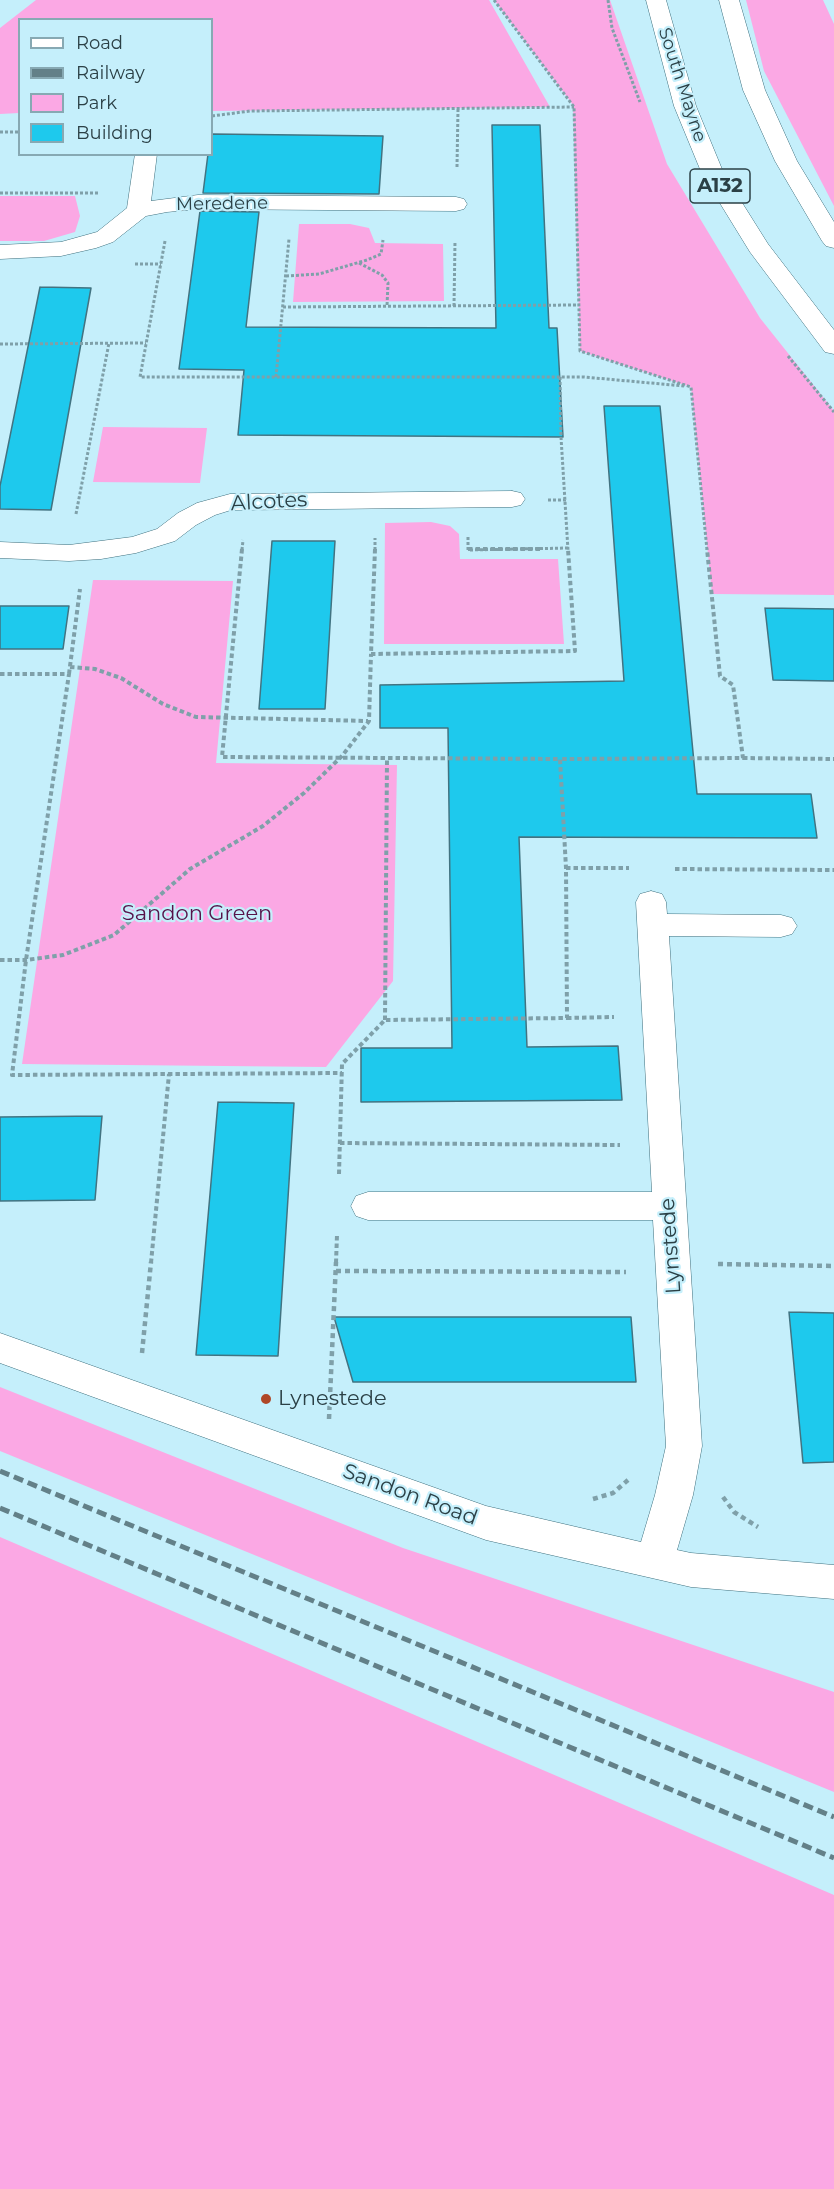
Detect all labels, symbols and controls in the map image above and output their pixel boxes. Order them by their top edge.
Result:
legend [18,18,213,156]
street label: South Mayne [653,25,711,145]
text: Road [76,32,123,54]
text: Railway [76,62,145,84]
text: Park [76,92,117,114]
text: Building [76,122,153,144]
road number: A132 [690,169,750,203]
street label: Meredene [176,192,268,216]
street label: Alcotes [230,487,308,517]
park label: Sandon Green [122,901,272,927]
street label: Lynstede [655,1197,687,1295]
place label: Lynestede [278,1386,387,1412]
marker: Lynestede [259,1392,273,1406]
street label: Sandon Road [339,1459,481,1531]

